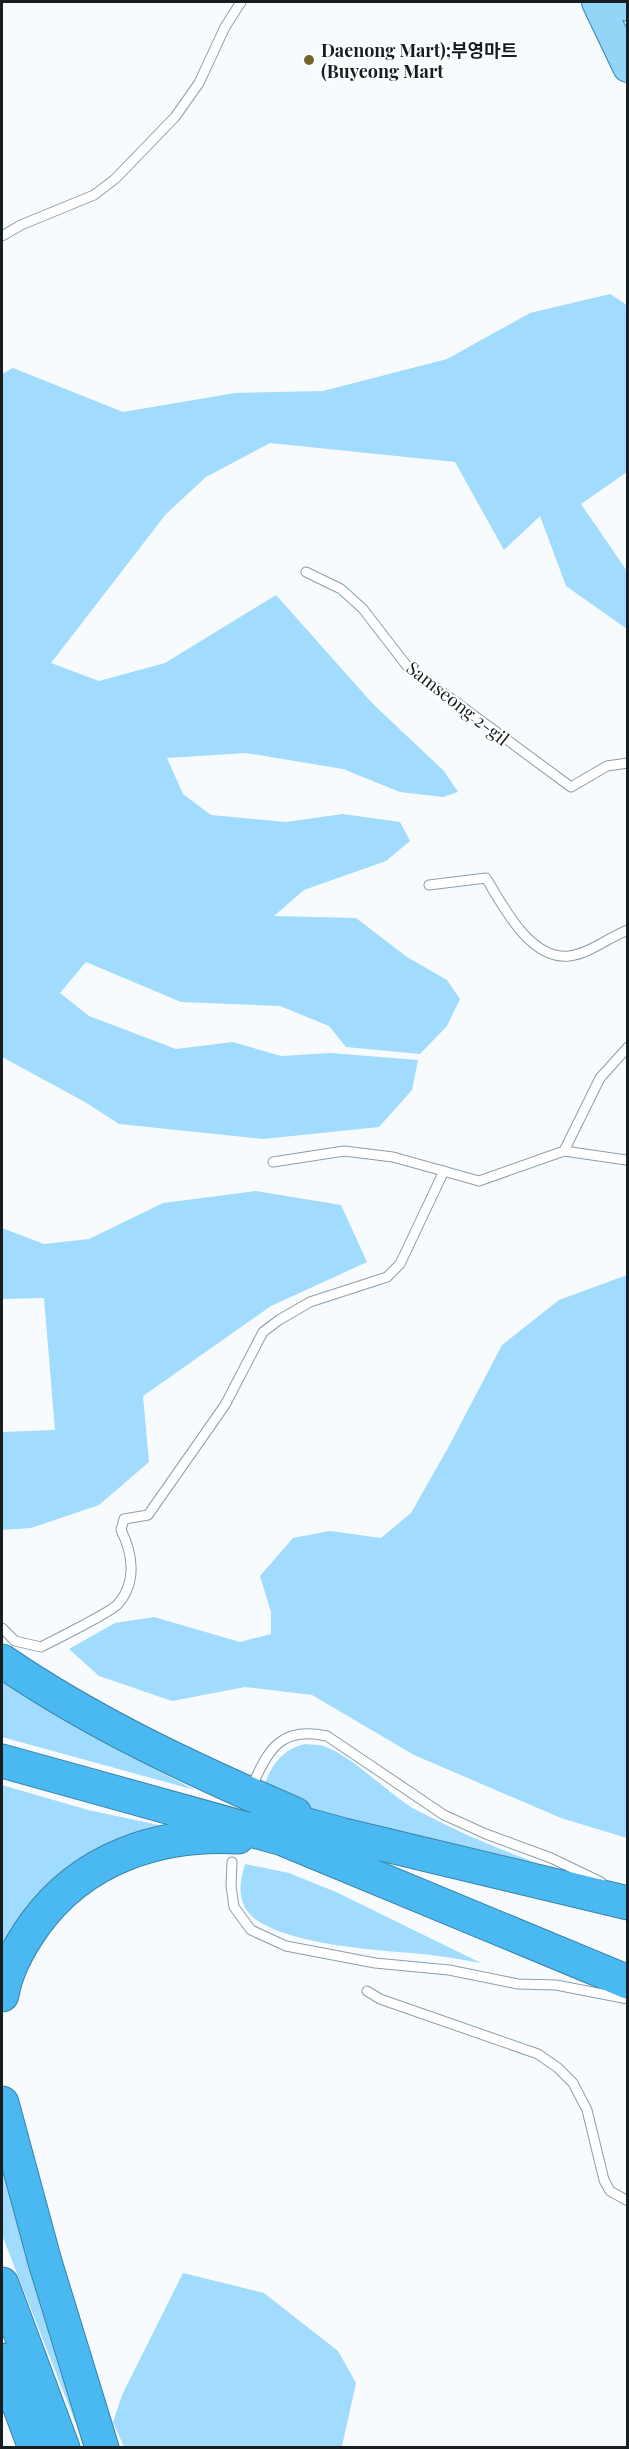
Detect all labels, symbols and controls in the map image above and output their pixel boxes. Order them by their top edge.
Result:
place label: Daenong Mart);부영마트 (Buyeong Mart [321,38,517,83]
marker: Daenong Mart);부영마트 (Buyeong Mart [302,53,316,67]
street label: Samseong 2-gil [402,655,514,751]

